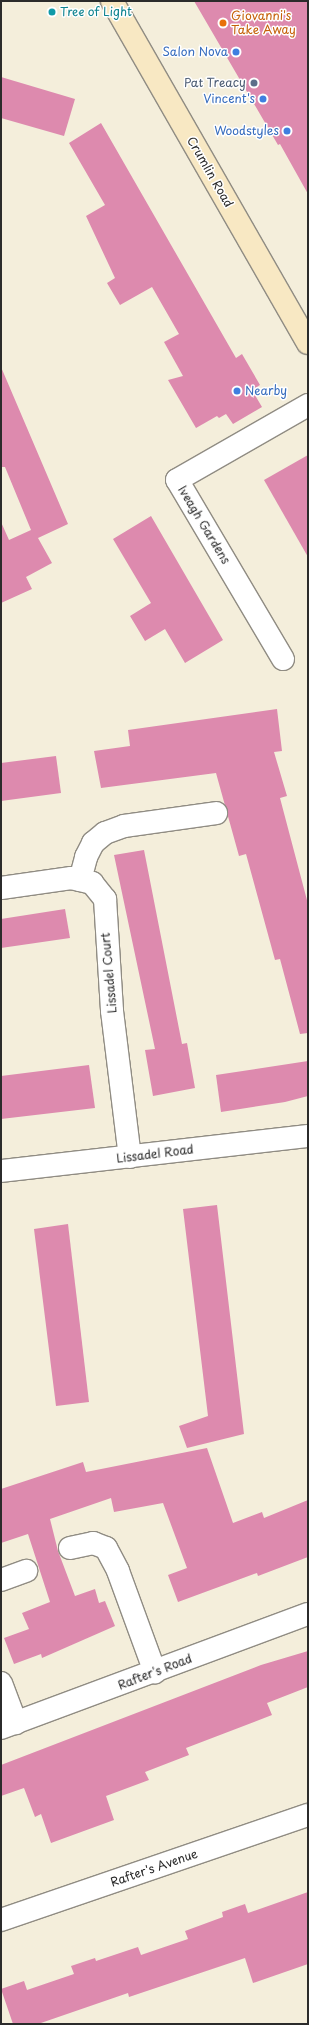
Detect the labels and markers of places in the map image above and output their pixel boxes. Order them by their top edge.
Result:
place label: Tree of Light [60,5,134,19]
marker: Tree of Light [47,7,57,17]
place label: Giovanni's Take Away [231,9,295,37]
marker: Giovanni's Take Away [218,18,228,28]
place label: Salon Nova [162,45,228,59]
marker: Salon Nova [231,47,241,57]
place label: Pat Treacy [184,76,246,90]
marker: Pat Treacy [249,78,259,88]
place label: Vincent's [203,92,255,106]
marker: Vincent's [258,94,268,104]
place label: Woodstyles [214,124,279,138]
marker: Woodstyles [282,126,292,136]
place label: Nearby [245,384,287,398]
marker: Nearby [232,386,242,396]

